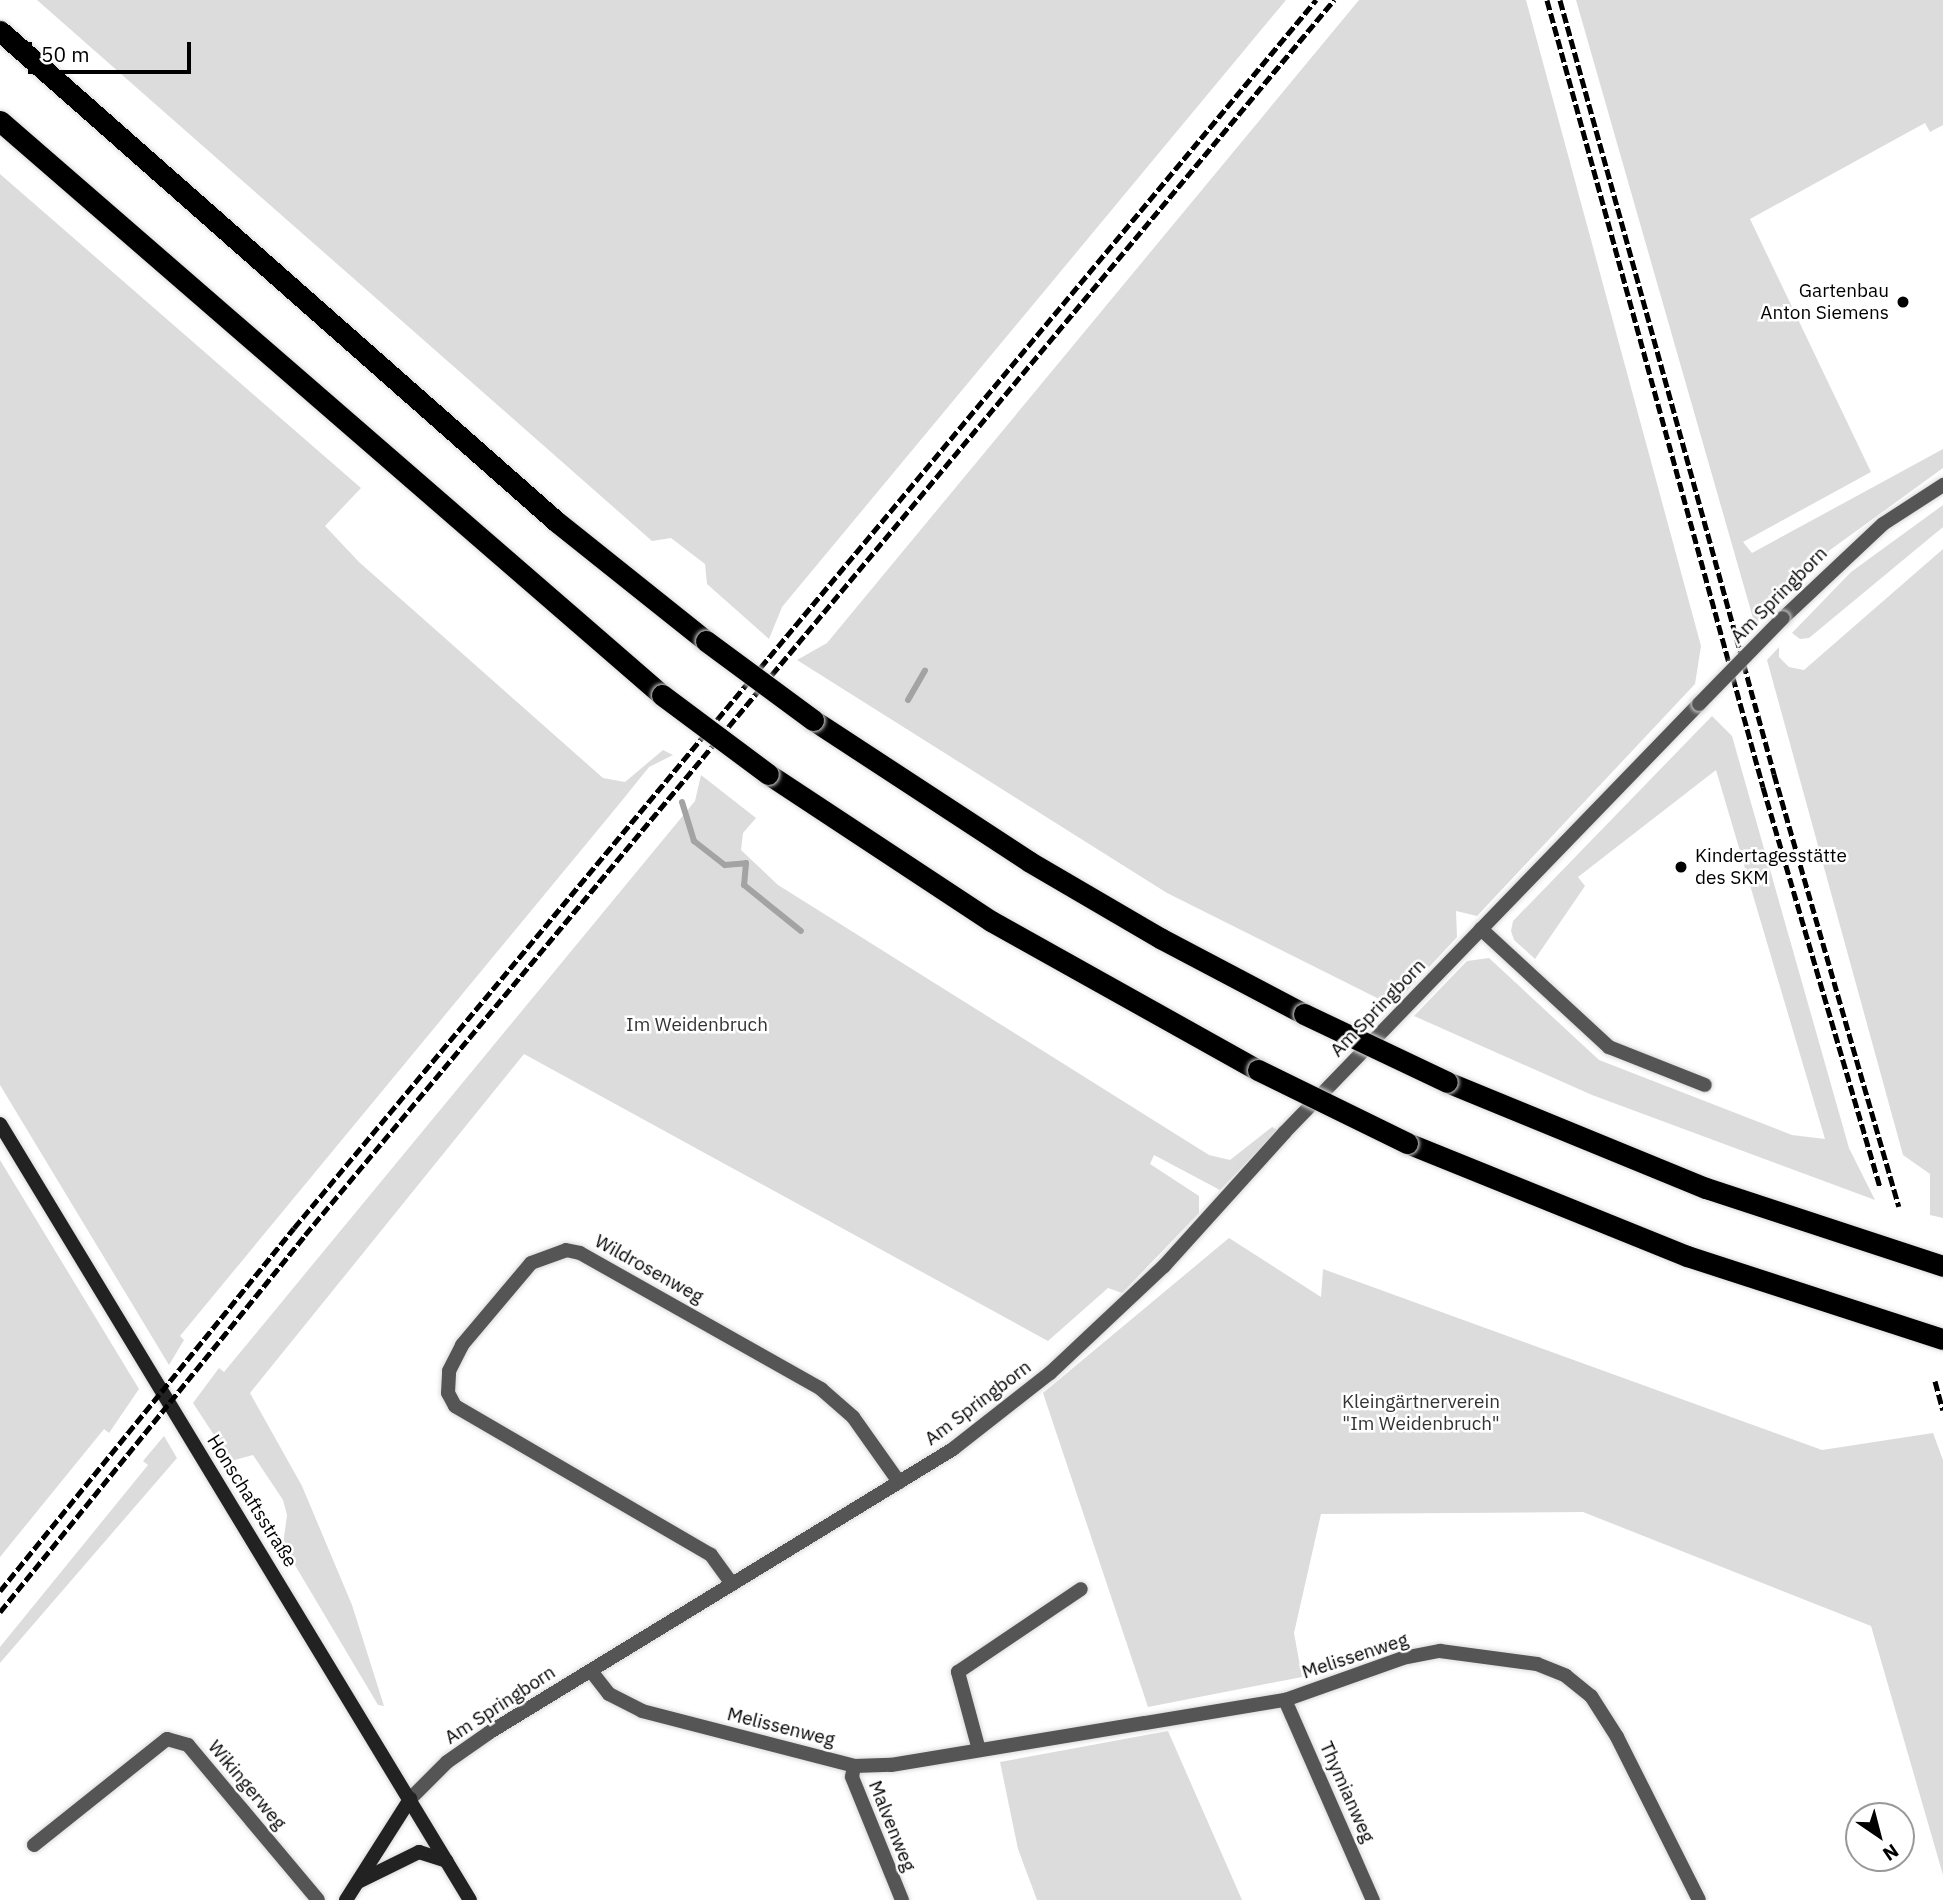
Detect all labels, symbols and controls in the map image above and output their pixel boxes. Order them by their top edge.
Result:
scale bar [32,28,194,72]
text: 50 m [41,40,90,68]
place label: Gartenbau Anton Siemens [1760,280,1889,324]
marker: Gartenbau Anton Siemens [1895,294,1911,310]
street label: Am Springborn [1726,542,1832,648]
place label: Kindertagesstätte des SKM [1695,845,1847,889]
marker: Kindertagesstätte des SKM [1673,859,1689,875]
street label: Am Springborn [1326,954,1430,1062]
park label: Im Weidenbruch [626,1014,768,1036]
street label: Wildrosenweg [591,1230,707,1308]
street label: Am Springborn [920,1356,1036,1450]
park label: Kleingärtnerverein "Im Weidenbruch" [1342,1391,1500,1435]
street label: Honschaftsstraße [202,1431,302,1571]
street label: Melissenweg [1299,1628,1411,1684]
street label: Am Springborn [440,1661,560,1749]
street label: Melissenweg [725,1703,837,1751]
street label: Wikingerweg [203,1736,291,1834]
street label: Thymianweg [1315,1738,1379,1846]
street label: Malvenweg [863,1777,921,1875]
north arrow [1845,1802,1915,1872]
text: N [1878,1839,1903,1866]

